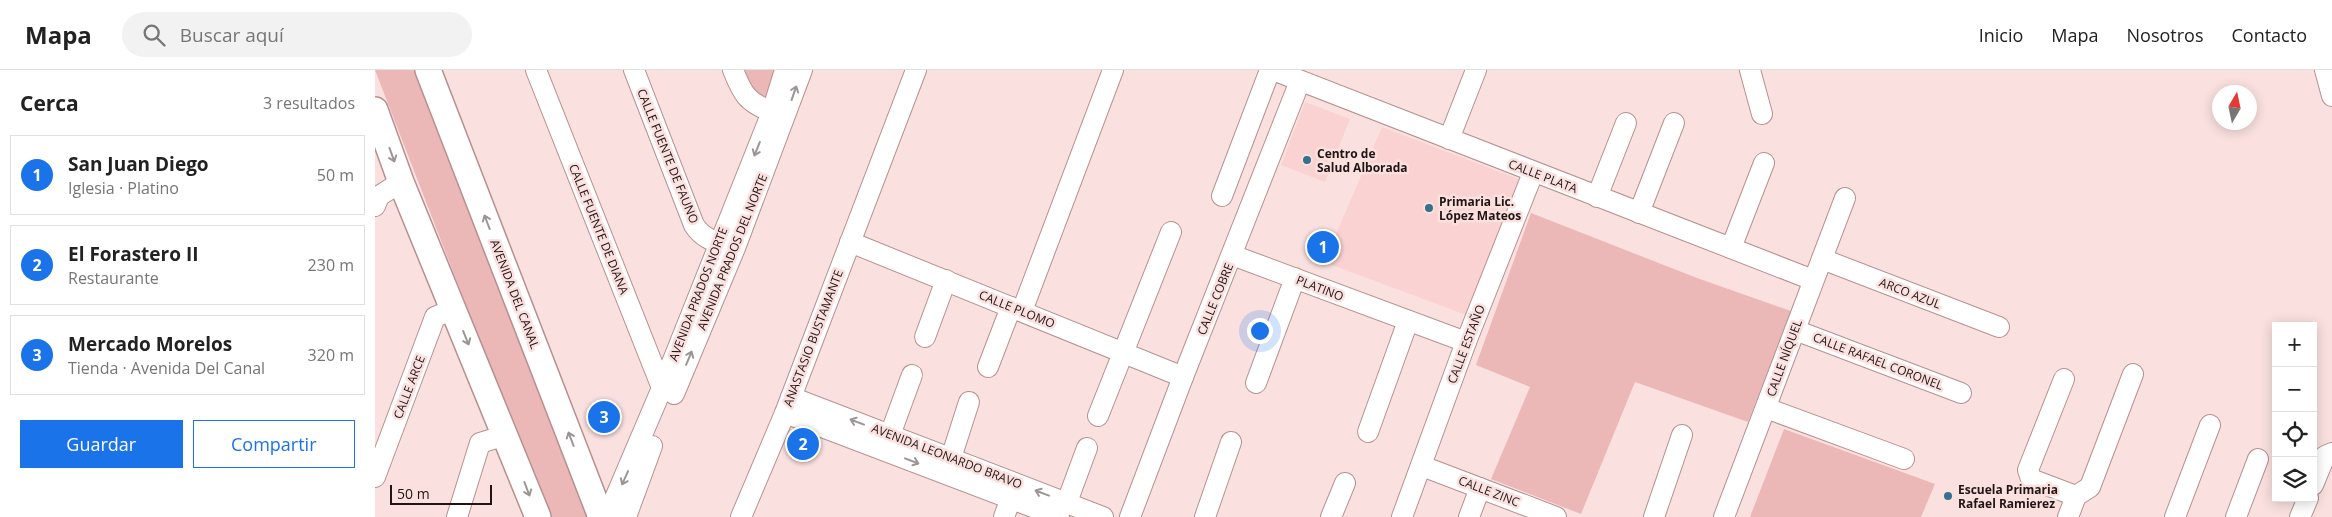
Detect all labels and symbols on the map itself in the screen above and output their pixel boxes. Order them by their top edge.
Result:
north arrow [2212,85,2257,130]
street label: CALLE FUENTE DE FAUNO [633,86,703,226]
one-way arrow [790,86,799,101]
one-way arrow [751,141,761,156]
place label: Centro de Salud Alborada [1317,145,1408,176]
one-way arrow [388,147,397,163]
marker: Centro de Salud Alborada [1301,154,1313,166]
street label: CALLE PLATA [1506,155,1580,197]
street label: CALLE FUENTE DE DIANA [565,161,633,297]
street label: AVENIDA PRADOS DEL NORTE [693,171,771,333]
place label: Primaria Lic. López Mateos [1439,193,1521,224]
marker: Primaria Lic. López Mateos [1423,202,1435,214]
one-way arrow [482,215,491,230]
street label: AVENIDA PRADOS NORTE [665,225,731,363]
pin: 1 [1307,228,1339,266]
street label: AVENIDA DEL CANAL [486,237,544,351]
street label: CALLE COBRE [1193,260,1237,338]
street label: ANASTASIO BUSTAMANTE [779,267,847,409]
street label: PLATINO [1294,271,1346,305]
street label: ARCO AZUL [1877,274,1943,312]
street label: CALLE PLOMO [977,286,1057,332]
street label: CALLE ESTAÑO [1443,302,1489,386]
street label: CALLE NÍQUEL [1762,317,1806,399]
your location [1247,318,1273,344]
street label: CALLE RAFAEL CORONEL [1811,328,1945,394]
one-way arrow [462,330,471,345]
one-way arrow [684,351,694,366]
street label: CALLE ARCE [389,353,429,421]
pin: 3 [588,398,620,436]
one-way arrow [850,417,865,426]
street label: AVENIDA LEONARDO BRAVO [869,419,1025,493]
pin: 2 [787,425,819,463]
one-way arrow [566,432,575,447]
one-way arrow [904,457,919,466]
one-way arrow [619,470,629,485]
street label: CALLE ZINC [1456,472,1522,511]
one-way arrow [522,481,532,496]
place label: Escuela Primaria Rafael Ramierez [1958,481,2058,512]
scale bar [390,482,493,505]
one-way arrow [1035,488,1050,497]
marker: Escuela Primaria Rafael Ramierez [1942,490,1954,502]

